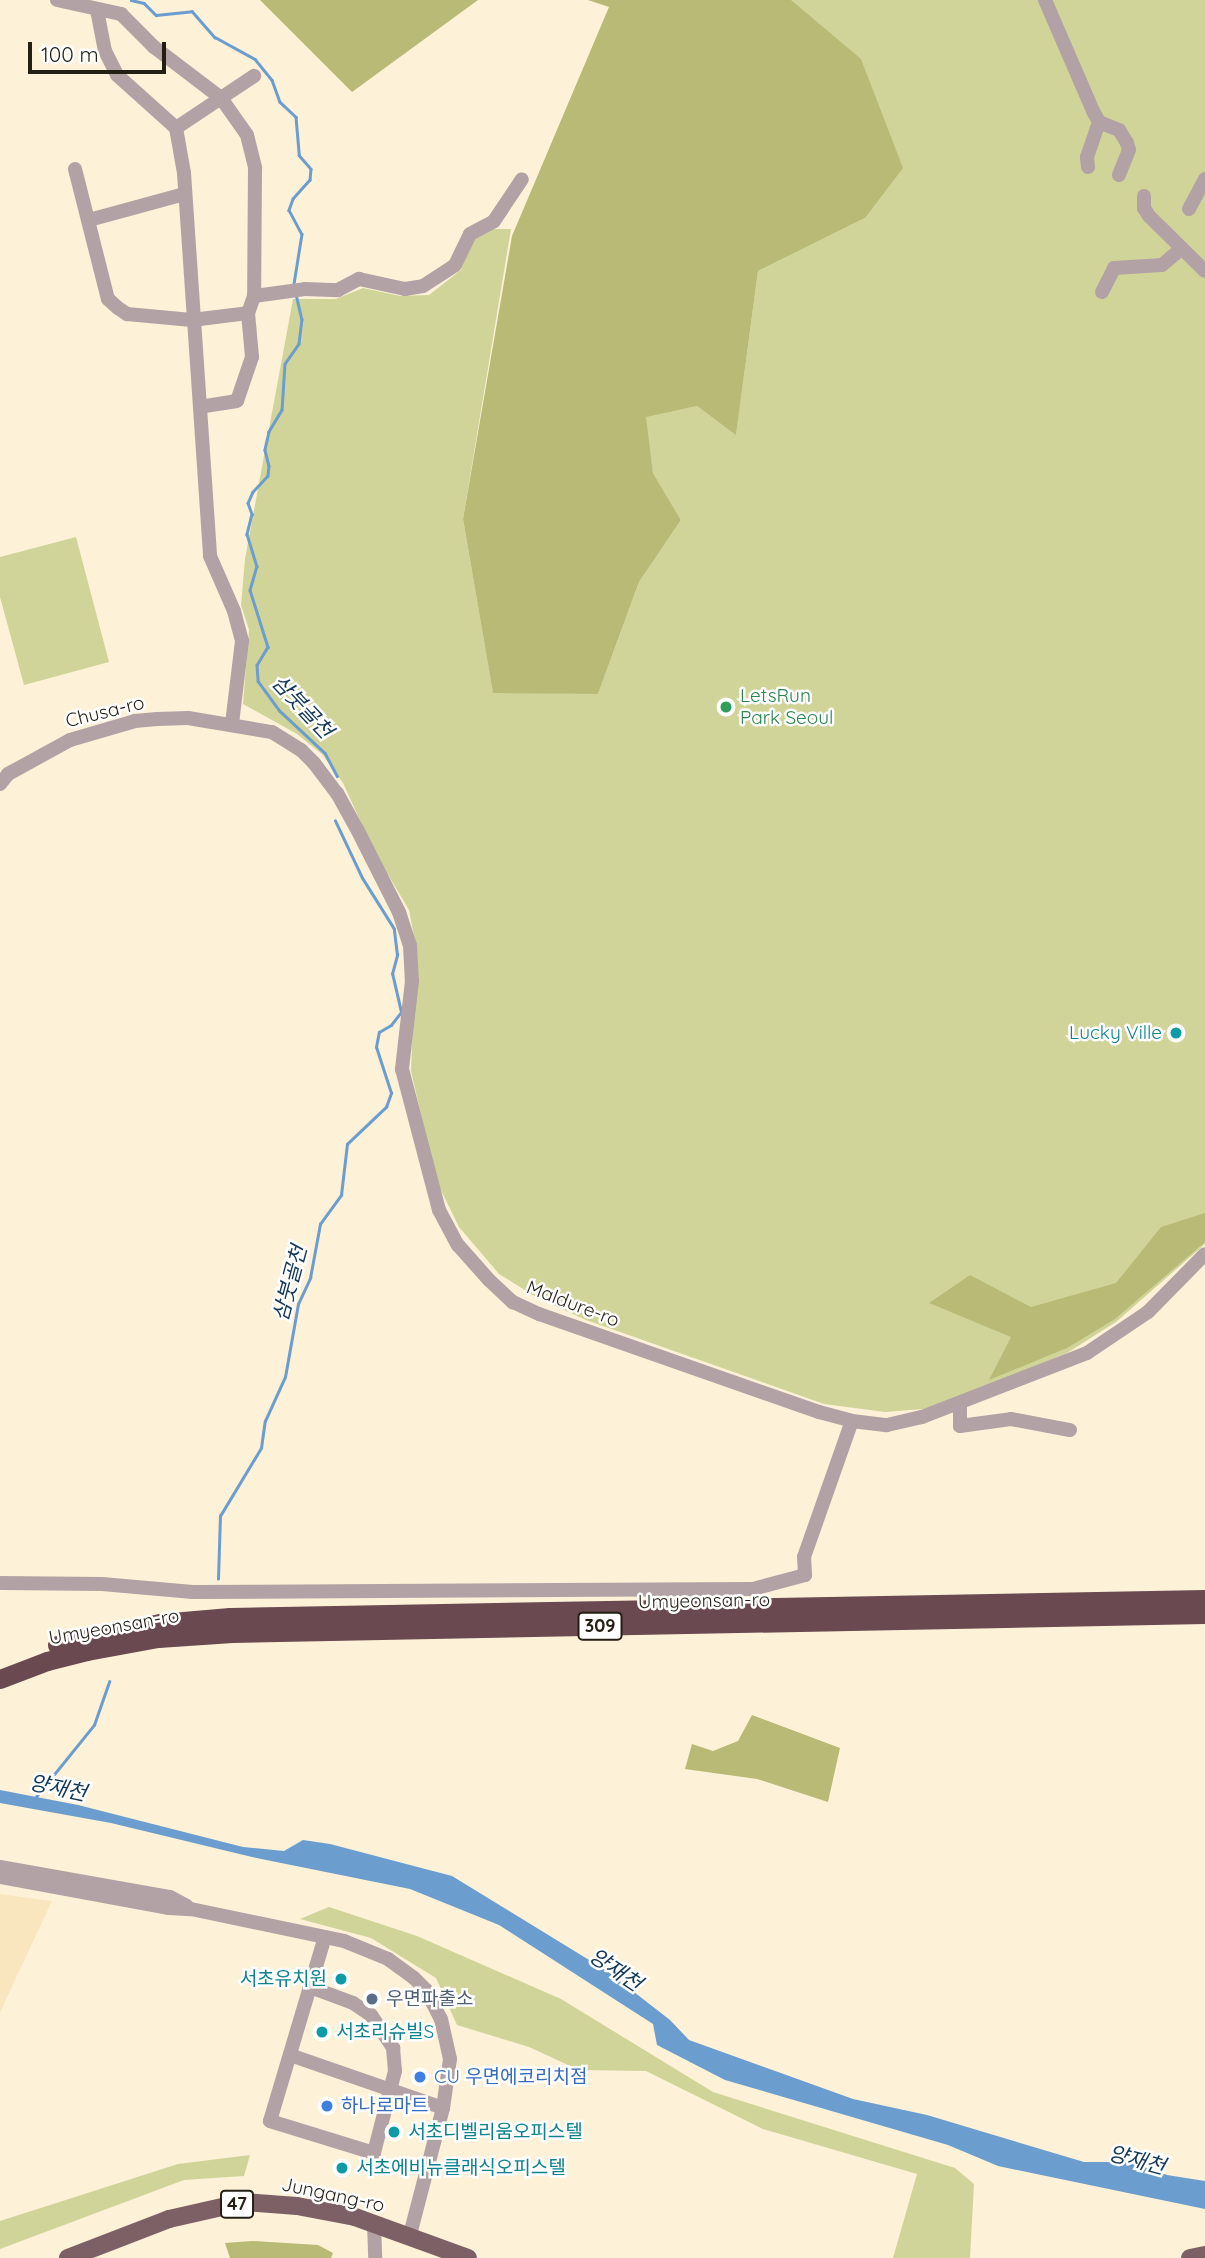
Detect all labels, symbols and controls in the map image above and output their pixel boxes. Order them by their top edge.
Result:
scale bar [32,28,170,72]
text: 100 m [41,41,99,67]
water label: 삼붓골천 [267,669,339,743]
place label: LetsRun Park Seoul [740,685,833,729]
street label: Chusa-ro [63,691,147,733]
marker: LetsRun Park Seoul [718,699,734,715]
place label: Lucky Ville [1069,1022,1162,1044]
marker: Lucky Ville [1168,1025,1184,1041]
water label: 삼붓골천 [267,1242,311,1324]
street label: Maldure-ro [523,1276,623,1332]
street label: Umyeonsan-ro [638,1588,770,1614]
street label: Umyeonsan-ro [47,1604,181,1650]
road number: 309 [577,1611,623,1640]
water label: 양재천 [27,1769,89,1805]
water label: 양재천 [585,1942,647,1996]
place label: 서초유치원 [240,1968,327,1990]
marker: 서초유치원 [333,1971,349,1987]
place label: 우면파출소 [386,1988,473,2010]
marker: 우면파출소 [364,1991,380,2007]
place label: 서초리슈빌S [336,2021,434,2043]
marker: 서초리슈빌S [314,2024,330,2040]
place label: CU 우면에코리치점 [434,2066,588,2088]
marker: CU 우면에코리치점 [412,2069,428,2085]
place label: 하나로마트 [341,2095,428,2117]
marker: 하나로마트 [319,2098,335,2114]
place label: 서초디벨리움오피스텔 [408,2121,583,2143]
marker: 서초디벨리움오피스텔 [386,2124,402,2140]
water label: 양재천 [1106,2139,1168,2179]
place label: 서초에비뉴클래식오피스텔 [356,2157,566,2179]
marker: 서초에비뉴클래식오피스텔 [334,2160,350,2176]
street label: Jungang-ro [279,2173,387,2217]
road number: 47 [219,2190,254,2218]

